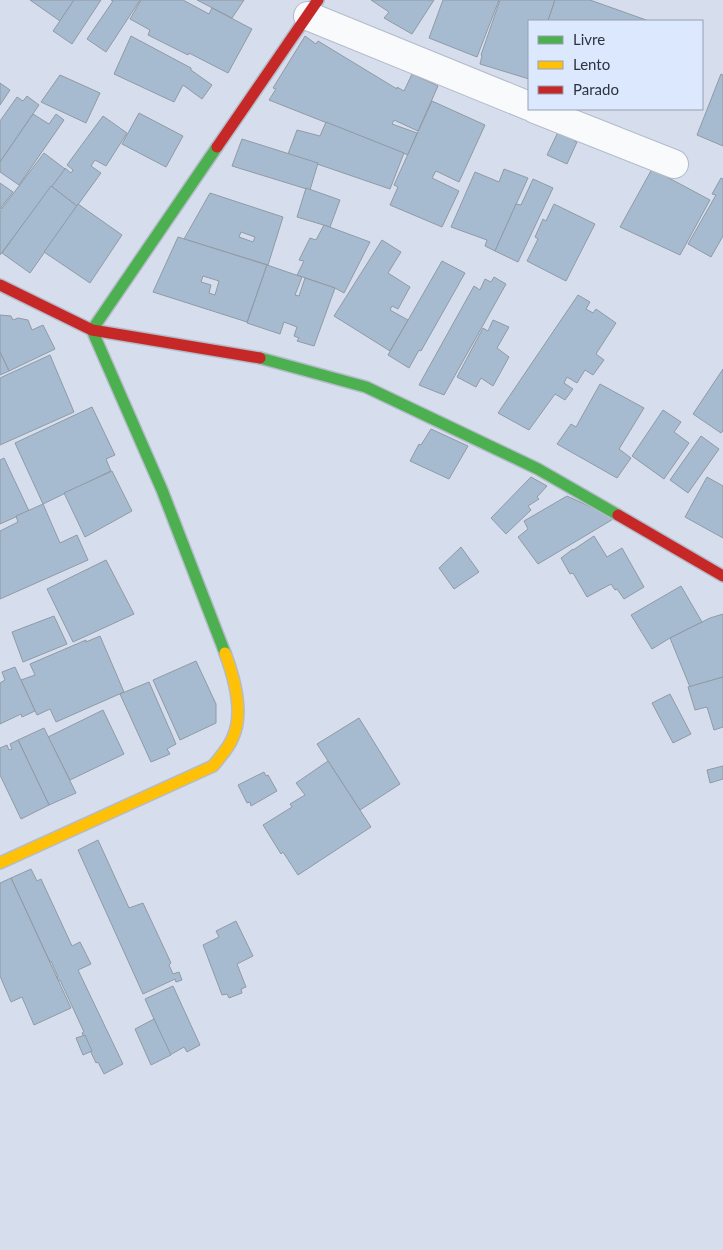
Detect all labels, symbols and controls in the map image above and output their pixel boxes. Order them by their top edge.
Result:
legend [528,20,703,110]
text: Livre [573,30,605,48]
text: Lento [573,55,610,73]
text: Parado [573,80,619,98]

